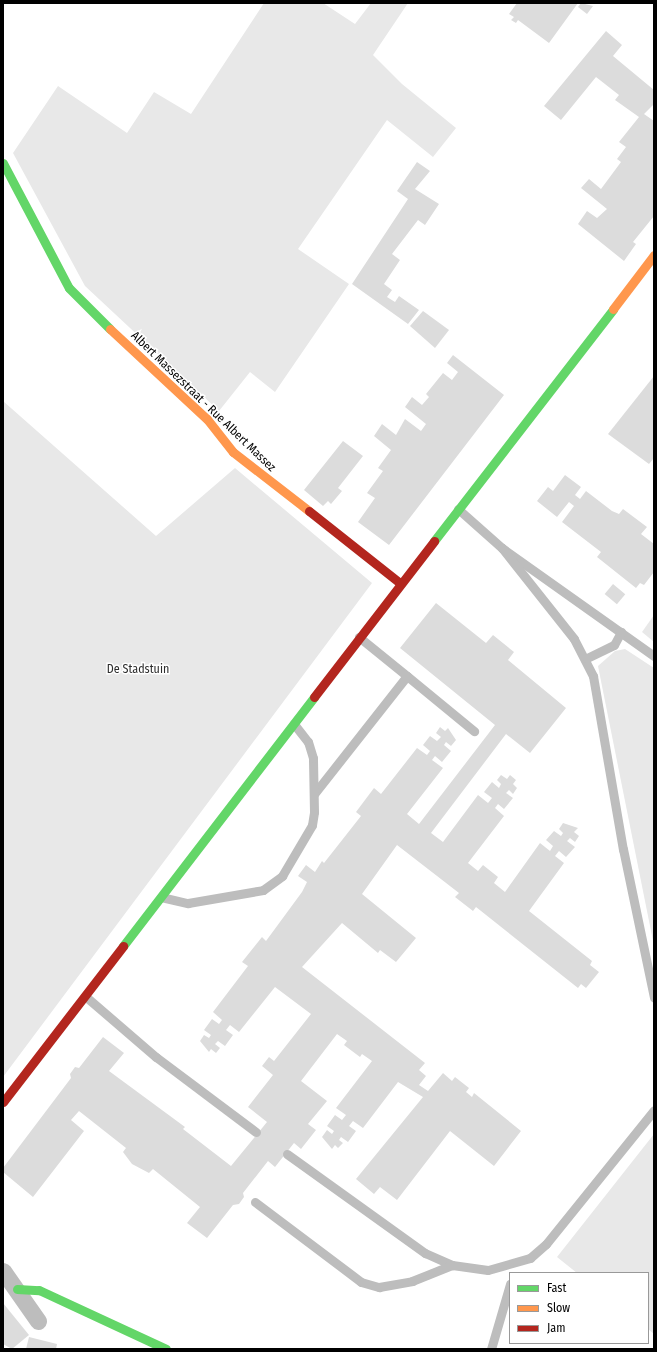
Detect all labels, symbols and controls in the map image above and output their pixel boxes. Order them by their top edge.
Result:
street label: Albert Massezstraat - Rue Albert Massez [128,329,278,475]
park label: De Stadstuin [107,663,169,677]
legend [509,1272,649,1344]
text: Fast [547,1281,566,1295]
text: Slow [547,1301,570,1315]
text: Jam [547,1321,565,1335]

